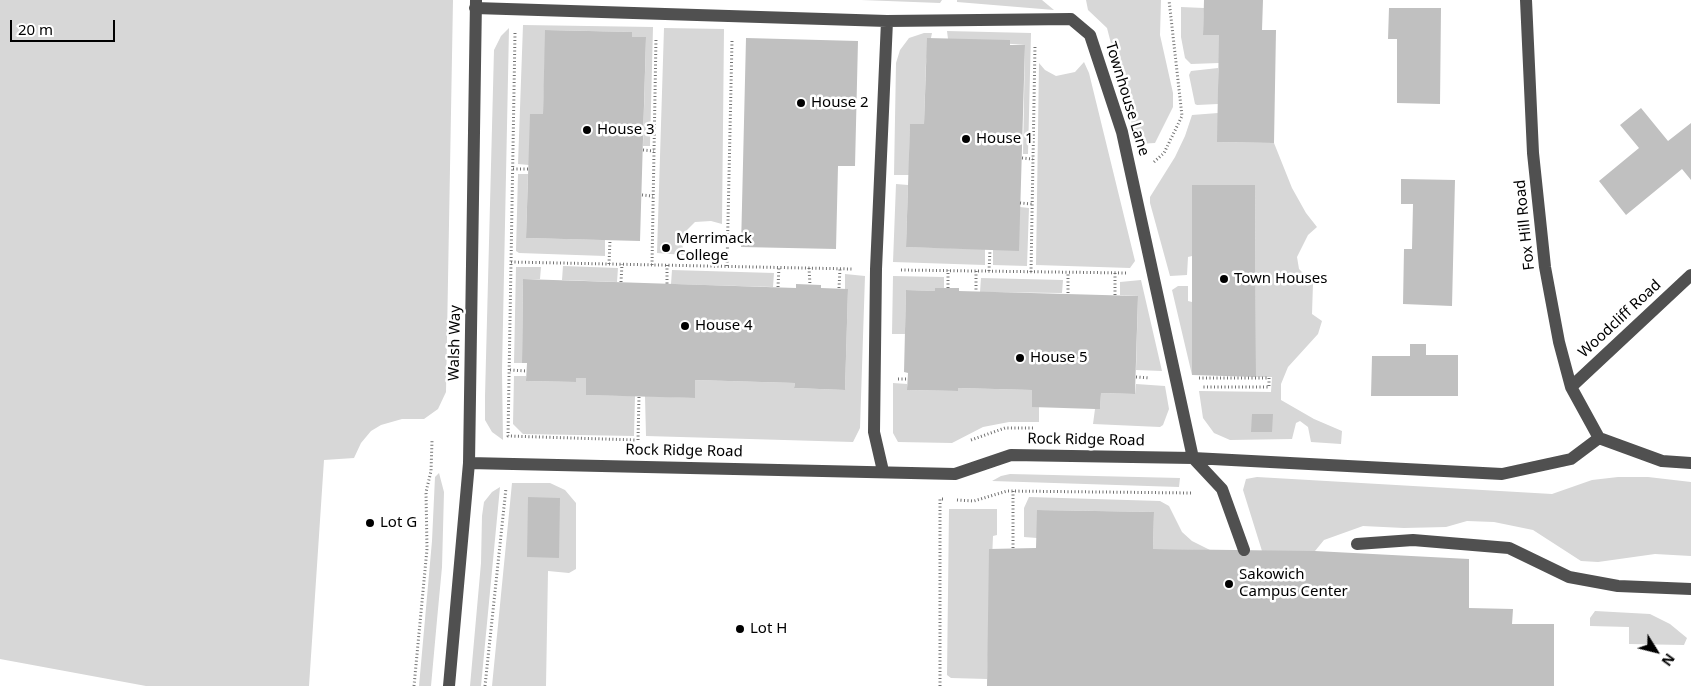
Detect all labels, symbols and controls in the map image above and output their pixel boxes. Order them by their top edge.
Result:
scale bar [12,10,118,42]
text: 20 m [18,19,53,39]
street label: Townhouse Lane [1101,40,1153,158]
place label: House 2 [811,94,869,112]
marker: House 2 [795,97,807,109]
place label: House 3 [597,121,655,139]
marker: House 3 [581,124,593,136]
place label: House 1 [976,130,1034,148]
marker: House 1 [960,133,972,145]
street label: Fox Hill Road [1511,179,1539,271]
place label: Merrimack College [676,230,752,265]
marker: Merrimack College [660,242,672,254]
place label: Town Houses [1234,270,1327,288]
marker: Town Houses [1218,273,1230,285]
street label: Woodcliff Road [1575,276,1665,362]
street label: Walsh Way [445,305,465,381]
place label: House 4 [695,317,753,335]
marker: House 4 [679,320,691,332]
place label: House 5 [1030,349,1088,367]
marker: House 5 [1014,352,1026,364]
street label: Rock Ridge Road [1027,430,1145,450]
street label: Rock Ridge Road [625,441,743,461]
place label: Lot G [380,514,417,532]
marker: Lot G [364,517,376,529]
place label: Sakowich Campus Center [1239,566,1348,601]
marker: Sakowich Campus Center [1223,578,1235,590]
place label: Lot H [750,620,787,638]
marker: Lot H [734,623,746,635]
north arrow [1631,626,1681,676]
text: N [1658,650,1680,670]

